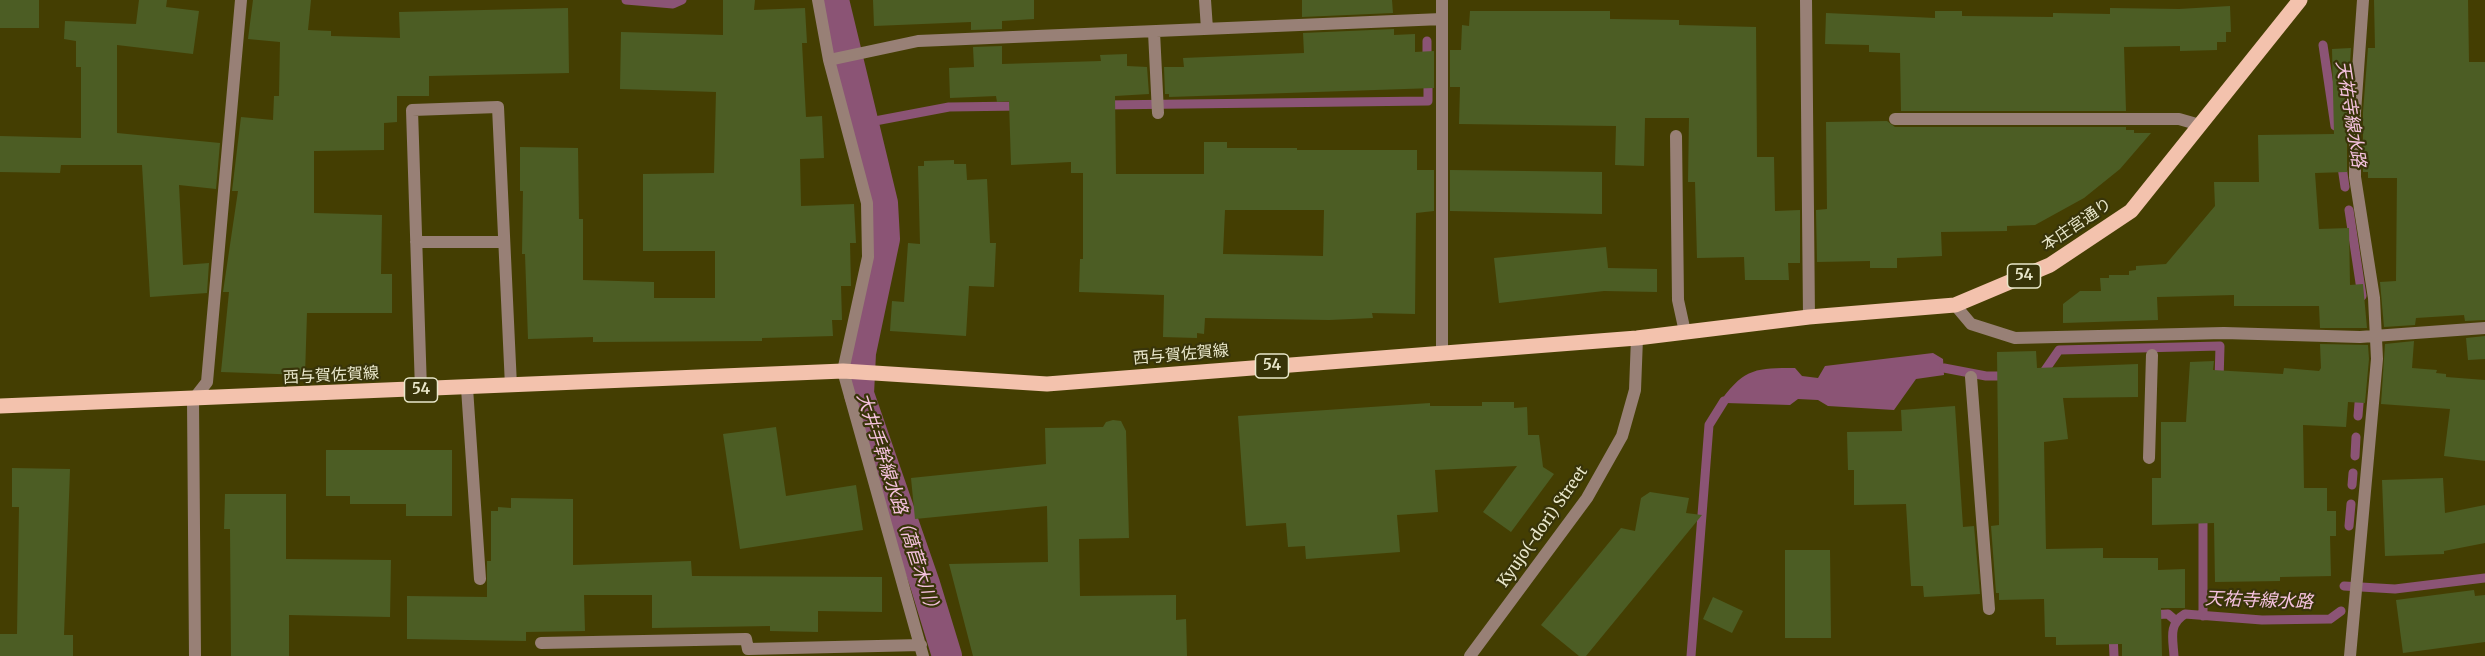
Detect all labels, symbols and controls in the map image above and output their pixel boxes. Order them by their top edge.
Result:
water label: 天祐寺線水路 [2331,59,2369,169]
street label: 本庄宮通り [2038,195,2116,255]
road number: 54 [2008,264,2040,288]
street label: 西与賀佐賀線 [1132,341,1230,369]
road number: 54 [1256,354,1288,378]
street label: 西与賀佐賀線 [283,364,379,388]
road number: 54 [404,378,438,402]
water label: 大井手幹線水路（萵苣木川） [852,390,944,620]
street label: Kyujo(-dori) Street [1494,463,1592,591]
water label: 天祐寺線水路 [2205,588,2313,614]

